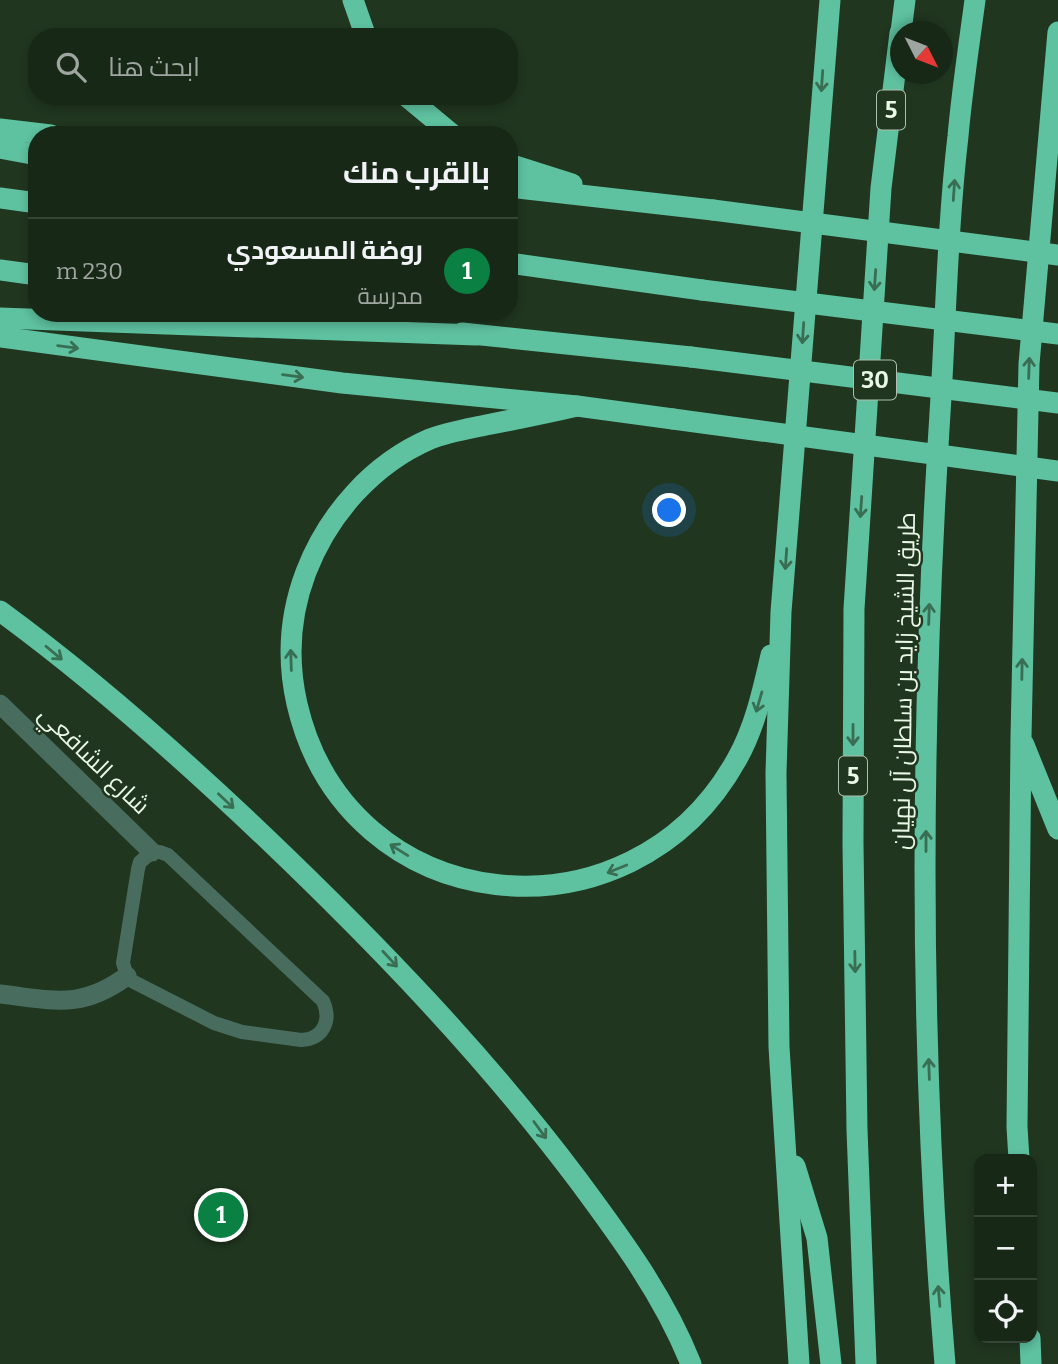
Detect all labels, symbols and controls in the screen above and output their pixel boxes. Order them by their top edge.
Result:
north arrow [890,21,953,84]
search box [28,28,518,105]
icon: search [52,48,90,86]
text: ابحث هنا [108,52,200,83]
one-way arrow [815,70,828,92]
road number: 5 [877,90,905,130]
text: بالقرب منك [343,155,490,191]
one-way arrow [948,179,961,201]
text: روضة المسعودي [227,235,423,266]
text: 230 m [56,257,123,285]
text: 1 [462,257,472,285]
one-way arrow [869,269,882,292]
text: مدرسة [358,282,423,310]
one-way arrow [796,321,809,343]
one-way arrow [56,340,78,353]
one-way arrow [1023,356,1036,379]
road number: 30 [854,360,896,400]
one-way arrow [281,370,304,383]
your location [652,493,686,527]
one-way arrow [854,496,867,519]
street label: طريق الشيخ زايد بن سلطان آل نهيان [887,512,923,850]
one-way arrow [779,548,792,571]
one-way arrow [923,603,936,626]
one-way arrow [44,645,62,661]
one-way arrow [285,648,298,671]
one-way arrow [1015,657,1029,680]
one-way arrow [752,691,765,713]
street label: شارع الشافعي [29,700,155,823]
one-way arrow [846,723,860,746]
road number: 5 [839,756,867,796]
one-way arrow [218,792,235,809]
one-way arrow [919,830,933,853]
one-way arrow [390,842,410,856]
one-way arrow [607,863,629,876]
one-way arrow [381,950,398,967]
one-way arrow [848,950,861,973]
one-way arrow [923,1058,936,1081]
one-way arrow [533,1120,548,1138]
map controls [974,1154,1037,1343]
button: + [974,1154,1037,1217]
pin: 1 [198,1189,244,1241]
button: − [974,1217,1037,1280]
button: locate [974,1280,1037,1343]
one-way arrow [932,1285,945,1308]

